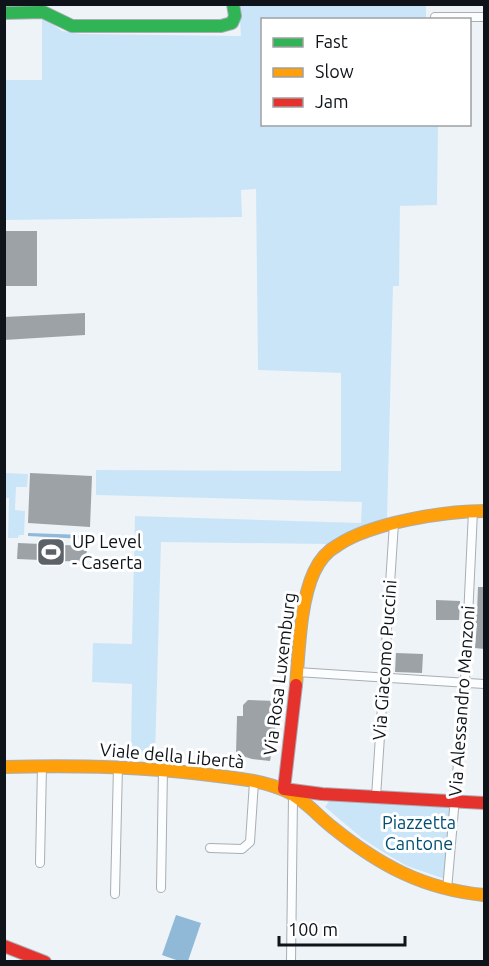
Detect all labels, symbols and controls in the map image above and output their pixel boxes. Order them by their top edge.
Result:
legend [261,18,471,126]
text: Fast [315,31,348,51]
text: Slow [315,61,354,81]
text: Jam [315,91,349,111]
place label: UP Level - Caserta [72,531,143,572]
sports icon: UP Level - Caserta [35,536,67,568]
street label: Via Giacomo Puccini [368,579,400,741]
street label: Via Rosa Luxemburg [259,591,299,757]
street label: Via Alessandro Manzoni [444,605,478,797]
street label: Viale della Libertà [99,739,245,771]
park label: Piazzetta Cantone [382,812,456,853]
scale bar [279,909,405,947]
text: 100 m [288,919,338,939]

